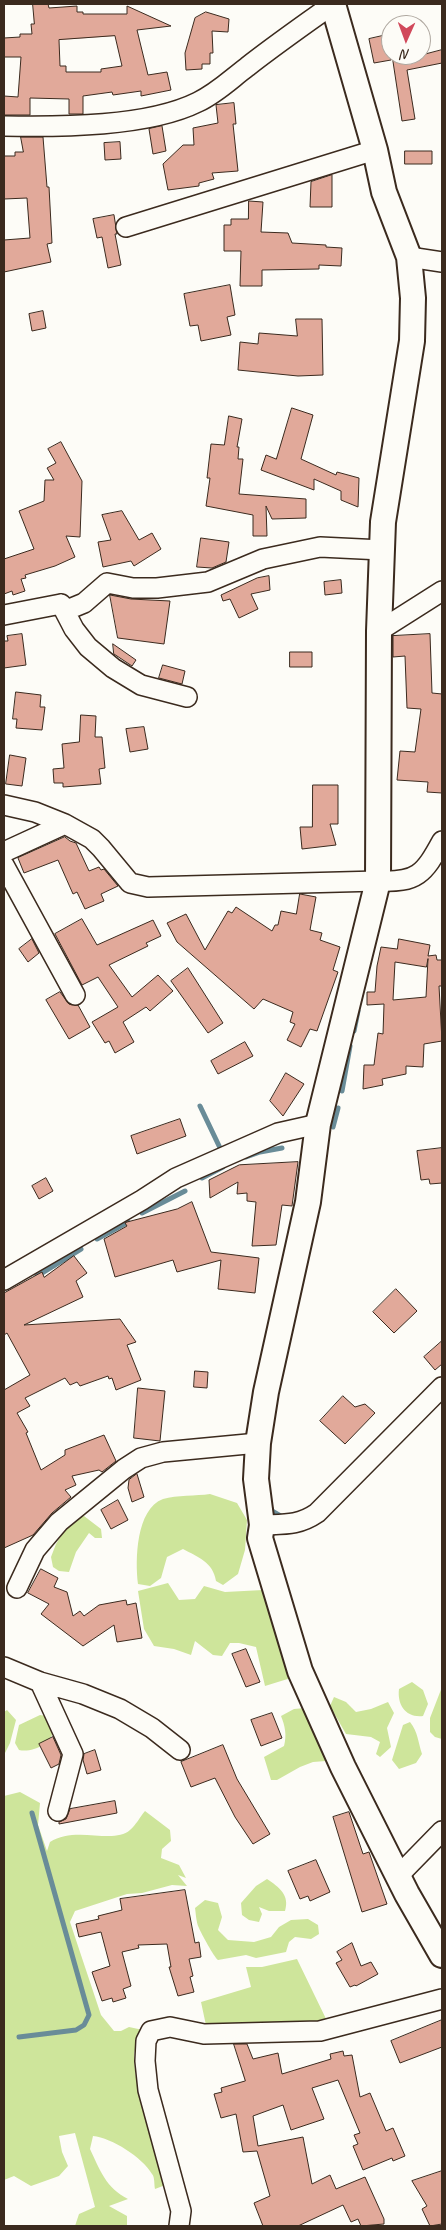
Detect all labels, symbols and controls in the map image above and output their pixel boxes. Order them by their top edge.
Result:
north arrow [381,15,431,65]
text: N [401,46,410,63]

